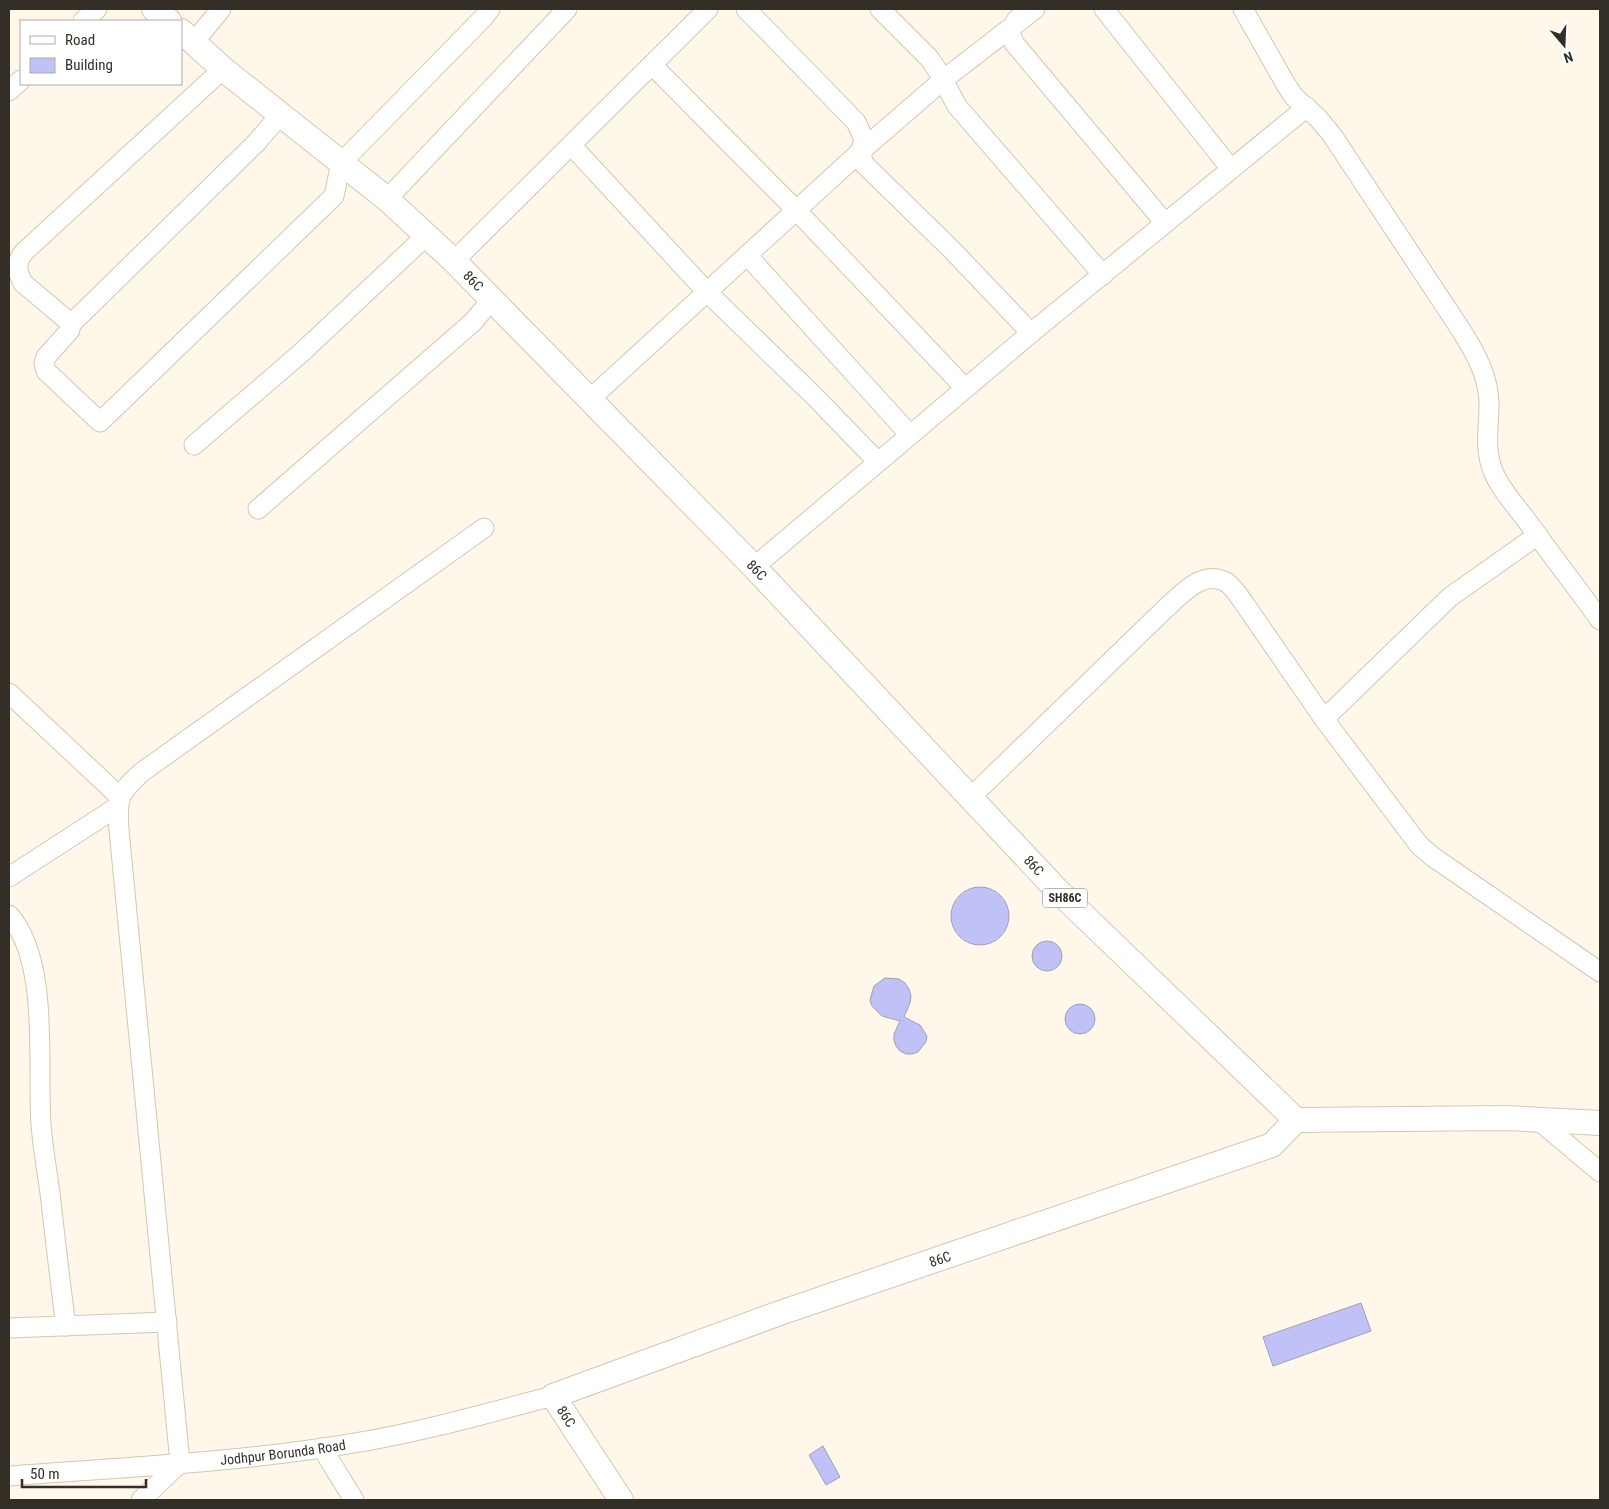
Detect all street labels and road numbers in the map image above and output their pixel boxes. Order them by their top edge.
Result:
street label: 86C [460,267,487,294]
street label: 86C [744,557,770,584]
street label: 86C [1021,852,1047,879]
road number: SH86C [1042,888,1088,908]
street label: 86C [927,1248,953,1270]
street label: 86C [554,1403,579,1430]
street label: Jodhpur Borunda Road [220,1437,347,1468]

